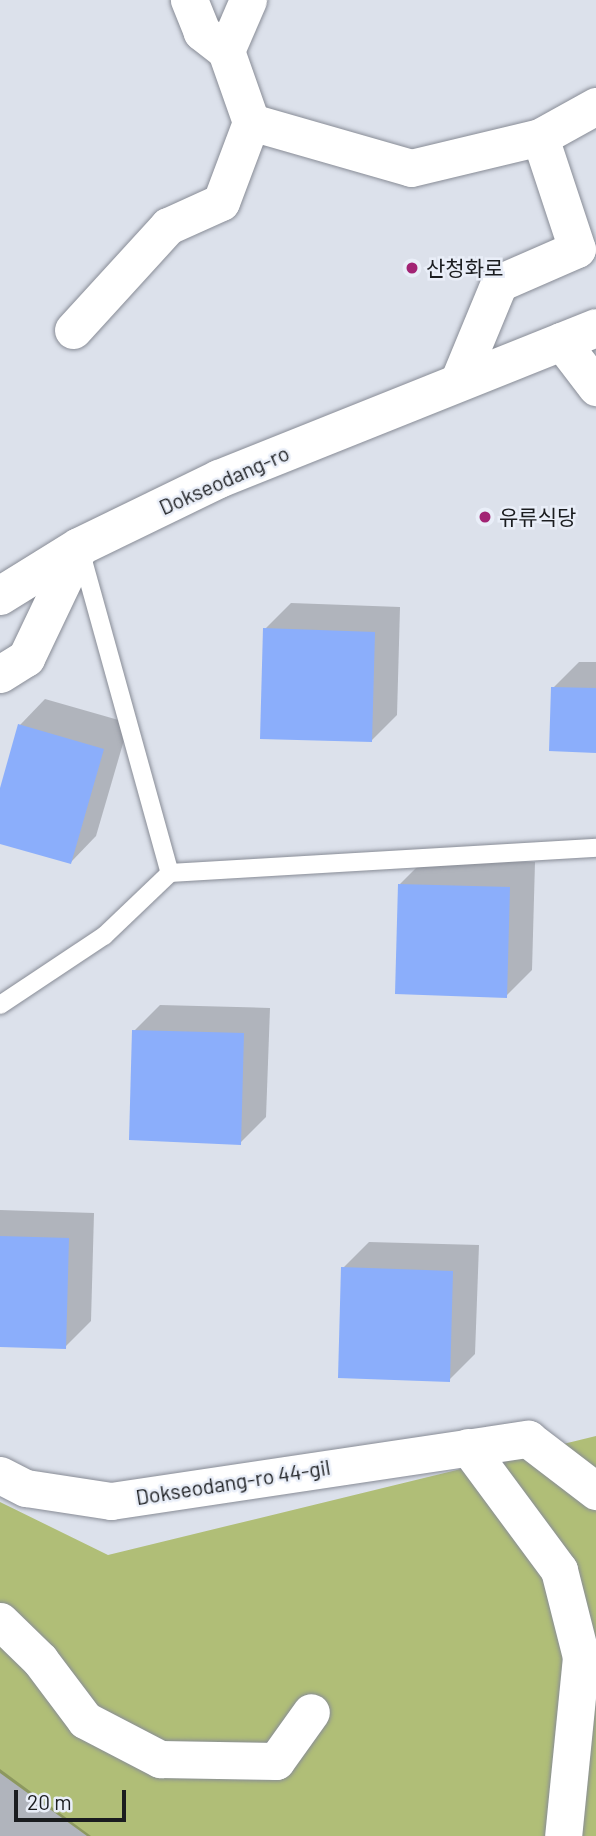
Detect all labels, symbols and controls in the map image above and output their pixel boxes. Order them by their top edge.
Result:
place label: 산청화로 [426,255,503,281]
marker: 산청화로 [404,260,420,276]
street label: Dokseodang-ro [155,440,293,520]
place label: 유류식당 [499,504,576,530]
marker: 유류식당 [477,509,493,525]
street label: Dokseodang-ro 44-gil [134,1454,332,1510]
scale bar [18,1776,130,1820]
text: 20 m [27,1789,72,1814]

